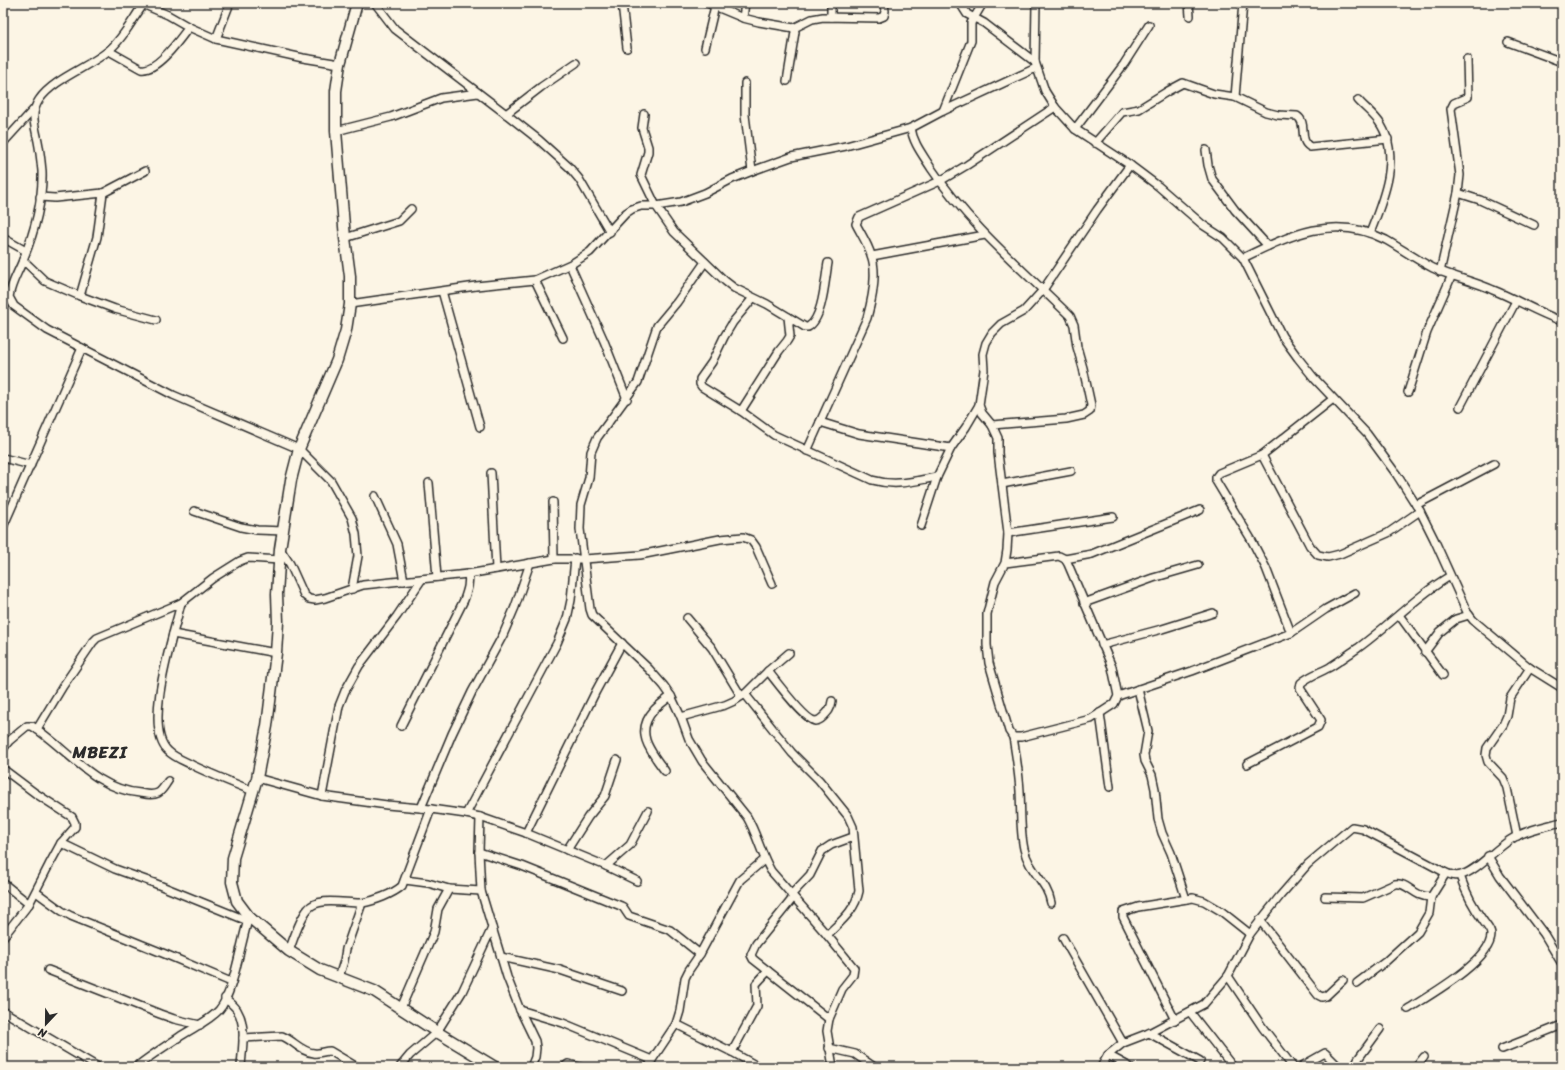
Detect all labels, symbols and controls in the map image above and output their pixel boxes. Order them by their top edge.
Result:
district label: MBEZI [71,737,128,767]
north arrow [26,1004,66,1044]
text: N [35,1022,50,1043]

